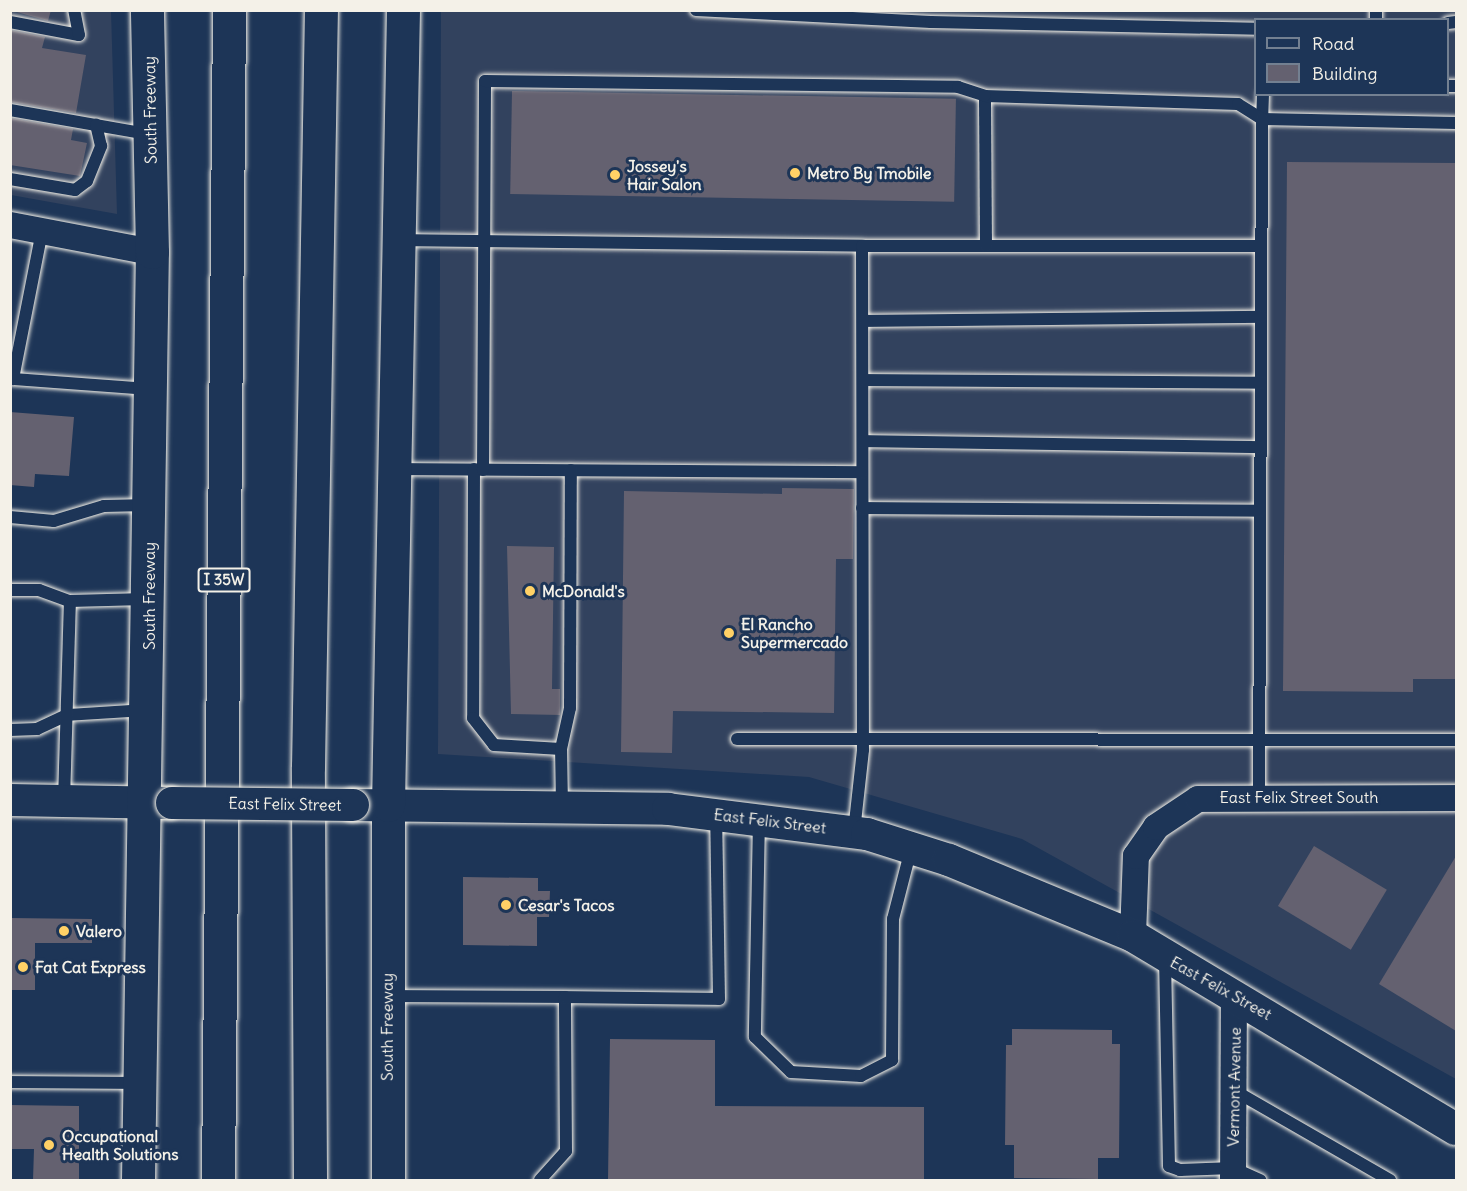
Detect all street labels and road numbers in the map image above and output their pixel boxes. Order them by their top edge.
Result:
street label: South Freeway [139,56,161,164]
street label: South Freeway [139,542,159,650]
road number: I 35W [197,568,251,592]
street label: East Felix Street South [1220,787,1378,807]
street label: East Felix Street [228,793,342,815]
street label: East Felix Street [713,805,827,837]
street label: East Felix Street [1167,952,1275,1024]
street label: South Freeway [377,973,397,1081]
street label: Vermont Avenue [1223,1027,1245,1147]

